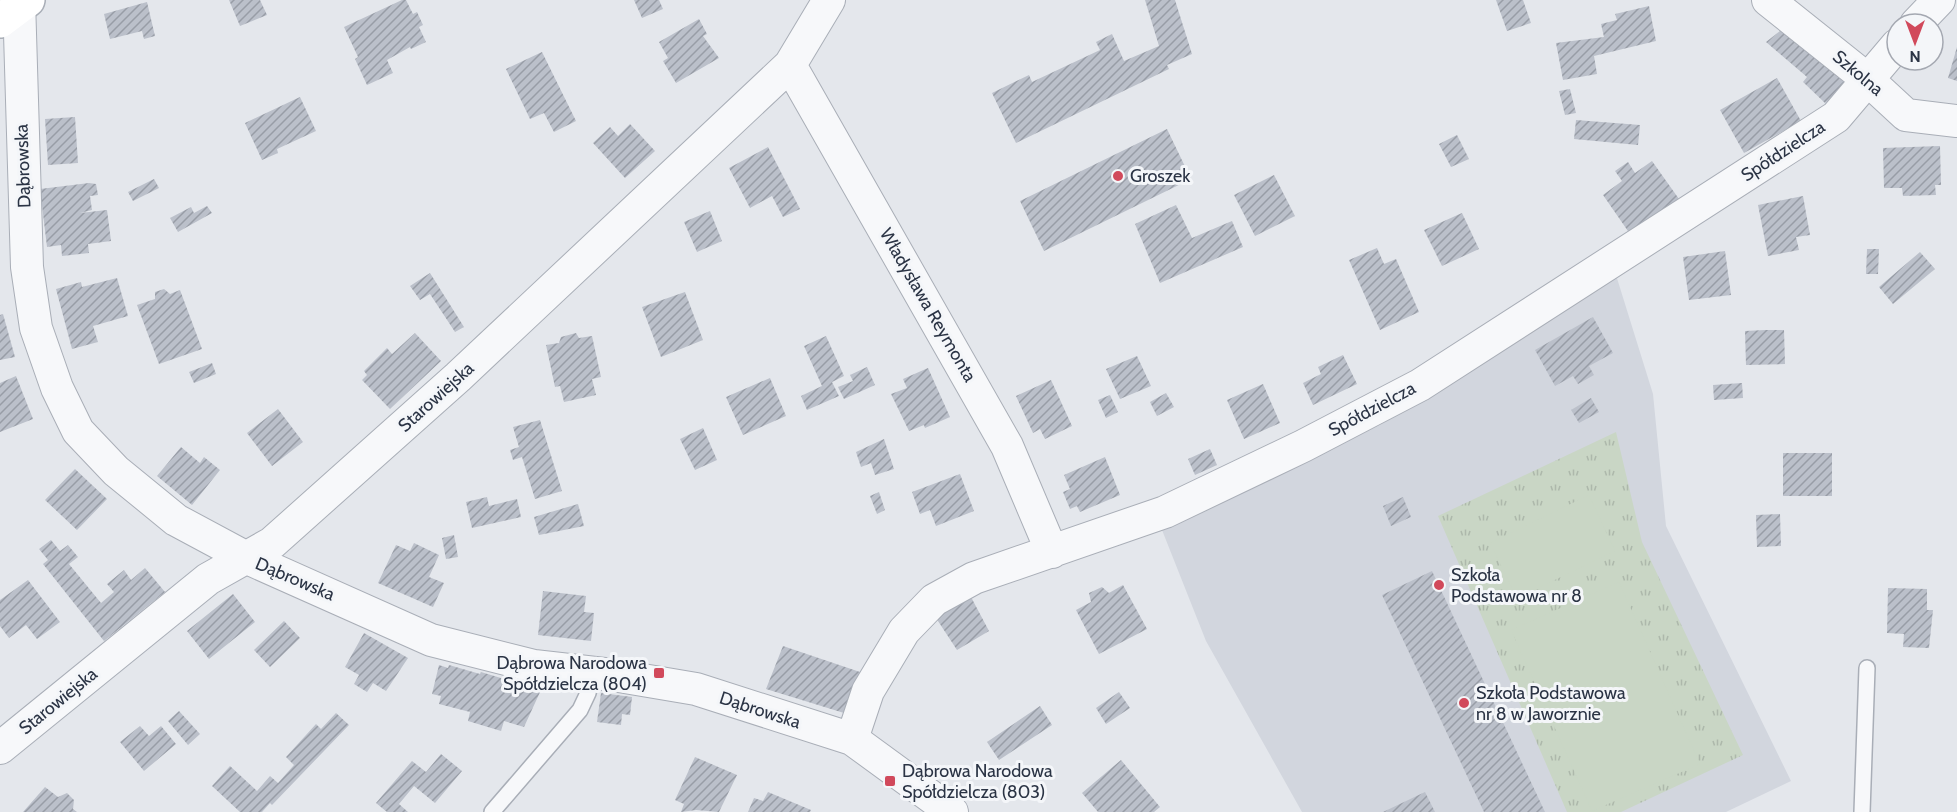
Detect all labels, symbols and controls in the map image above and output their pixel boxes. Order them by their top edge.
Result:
north arrow [1885,12,1945,72]
street label: Szkolna [1828,46,1888,101]
text: N [1909,47,1921,66]
street label: Spółdzielcza [1737,116,1829,186]
street label: Dąbrowska [11,123,35,208]
place label: Groszek [1130,165,1191,187]
marker: Groszek [1111,169,1125,183]
street label: Władysława Reymonta [875,224,981,386]
street label: Starowiejska [394,357,479,437]
street label: Spółdzielcza [1325,377,1420,441]
street label: Dąbrowska [252,552,338,606]
place label: Szkoła Podstawowa nr 8 [1451,564,1582,607]
marker: Szkoła Podstawowa nr 8 [1432,578,1446,592]
place label: Dąbrowa Narodowa Spółdzielcza (804) [496,652,647,695]
street label: Starowiejska [14,663,102,739]
marker: Dąbrowa Narodowa Spółdzielcza (804) [652,666,666,680]
place label: Szkoła Podstawowa nr 8 w Jaworznie [1476,682,1626,725]
street label: Dąbrowska [717,687,804,734]
marker: Szkoła Podstawowa nr 8 w Jaworznie [1457,696,1471,710]
place label: Dąbrowa Narodowa Spółdzielcza (803) [902,760,1053,803]
marker: Dąbrowa Narodowa Spółdzielcza (803) [883,774,897,788]

